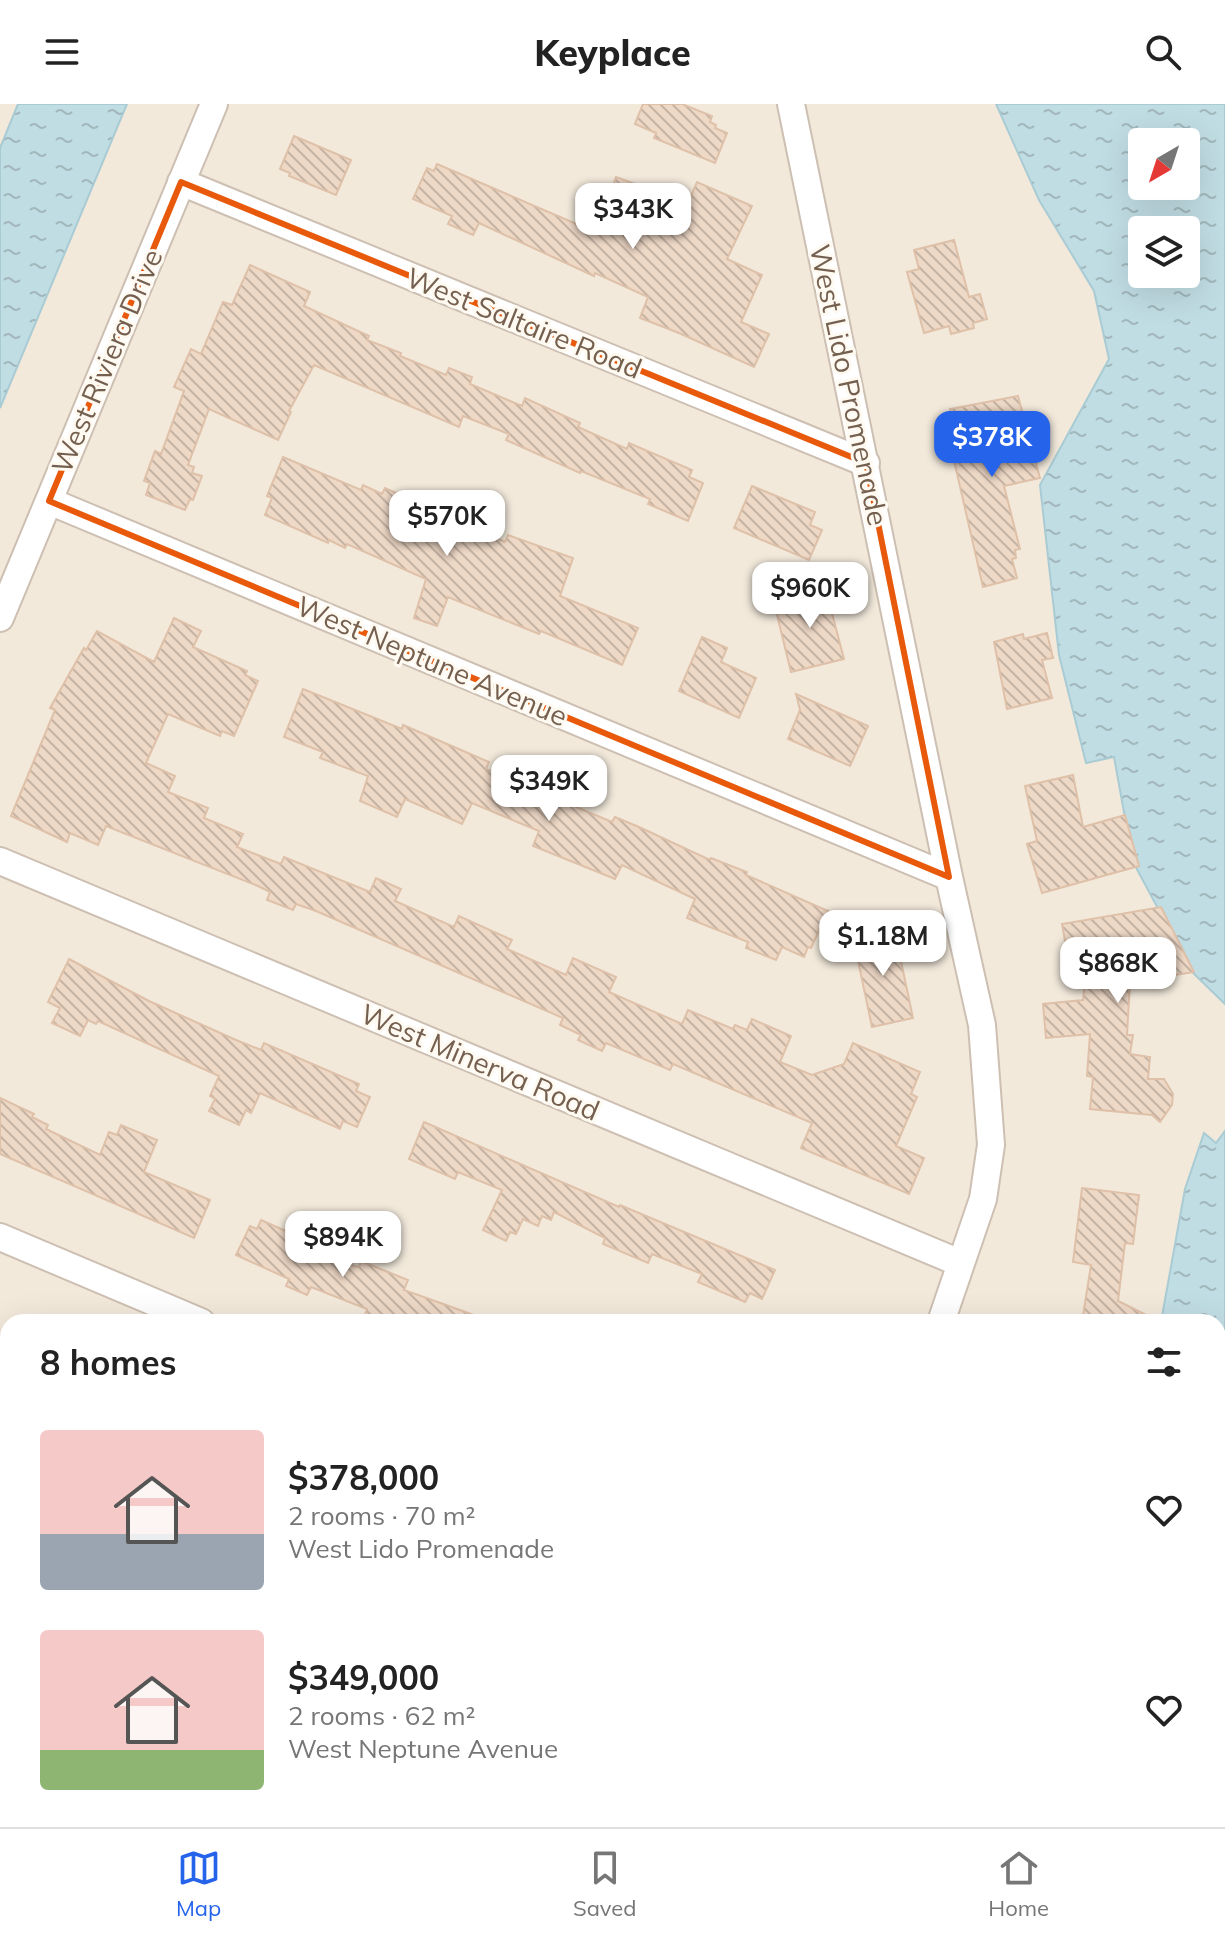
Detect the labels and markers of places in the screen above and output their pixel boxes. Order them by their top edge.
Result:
pin: $343K [577,183,689,251]
pin: $378K [936,411,1048,479]
pin: $570K [391,490,503,558]
pin: $960K [754,562,866,630]
pin: $349K [493,755,605,823]
pin: $1.18M [818,910,948,978]
pin: $868K [1062,937,1174,1005]
pin: $894K [287,1211,399,1279]

